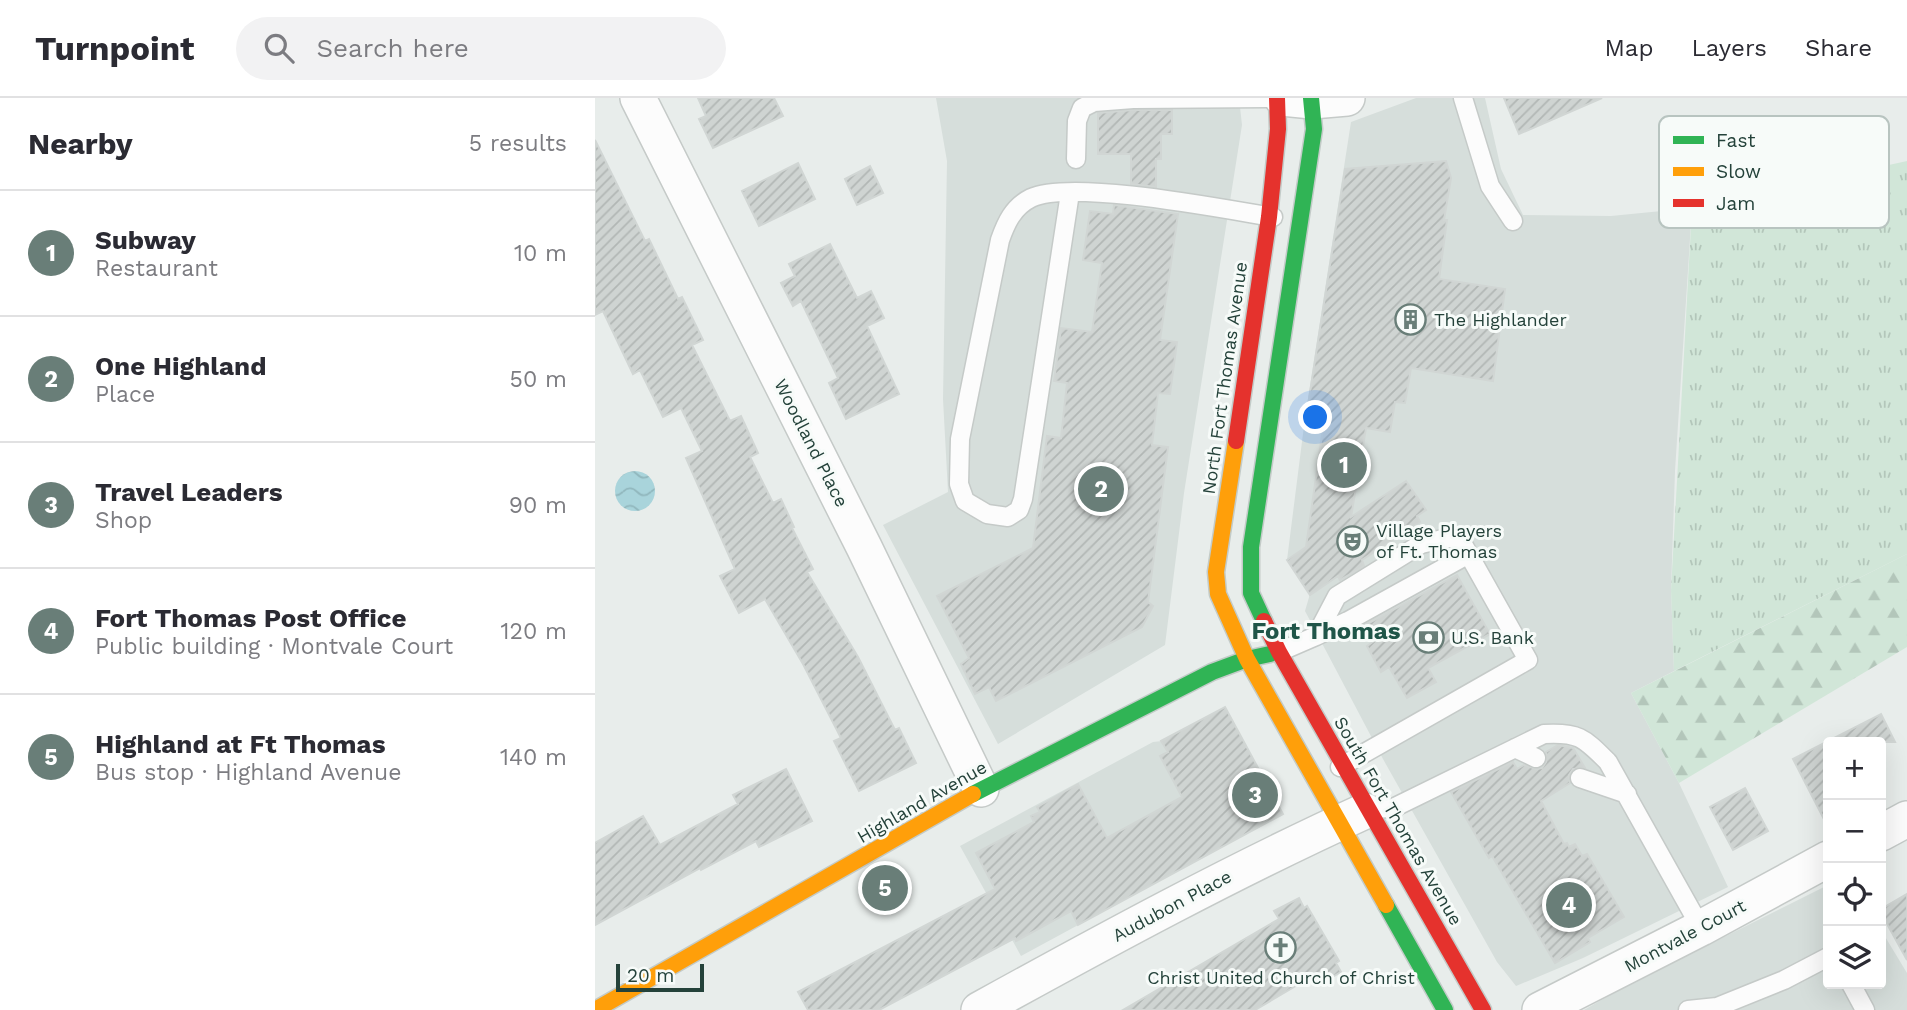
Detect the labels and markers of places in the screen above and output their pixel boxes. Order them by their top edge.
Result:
building icon: The Highlander [1394,303,1428,337]
place label: The Highlander [1434,309,1567,330]
pin: 1 [1321,439,1367,491]
pin: 2 [1078,463,1124,515]
place label: Village Players of Ft. Thomas [1376,520,1502,562]
theatre icon: Village Players of Ft. Thomas [1336,524,1370,558]
bank icon: U.S. Bank [1411,621,1445,655]
place label: U.S. Bank [1451,627,1534,648]
pin: 3 [1232,769,1278,821]
pin: 5 [862,862,908,914]
pin: 4 [1546,879,1592,931]
church icon: Christ United Church of Christ [1264,930,1298,964]
place label: Christ United Church of Christ [1147,967,1415,988]

